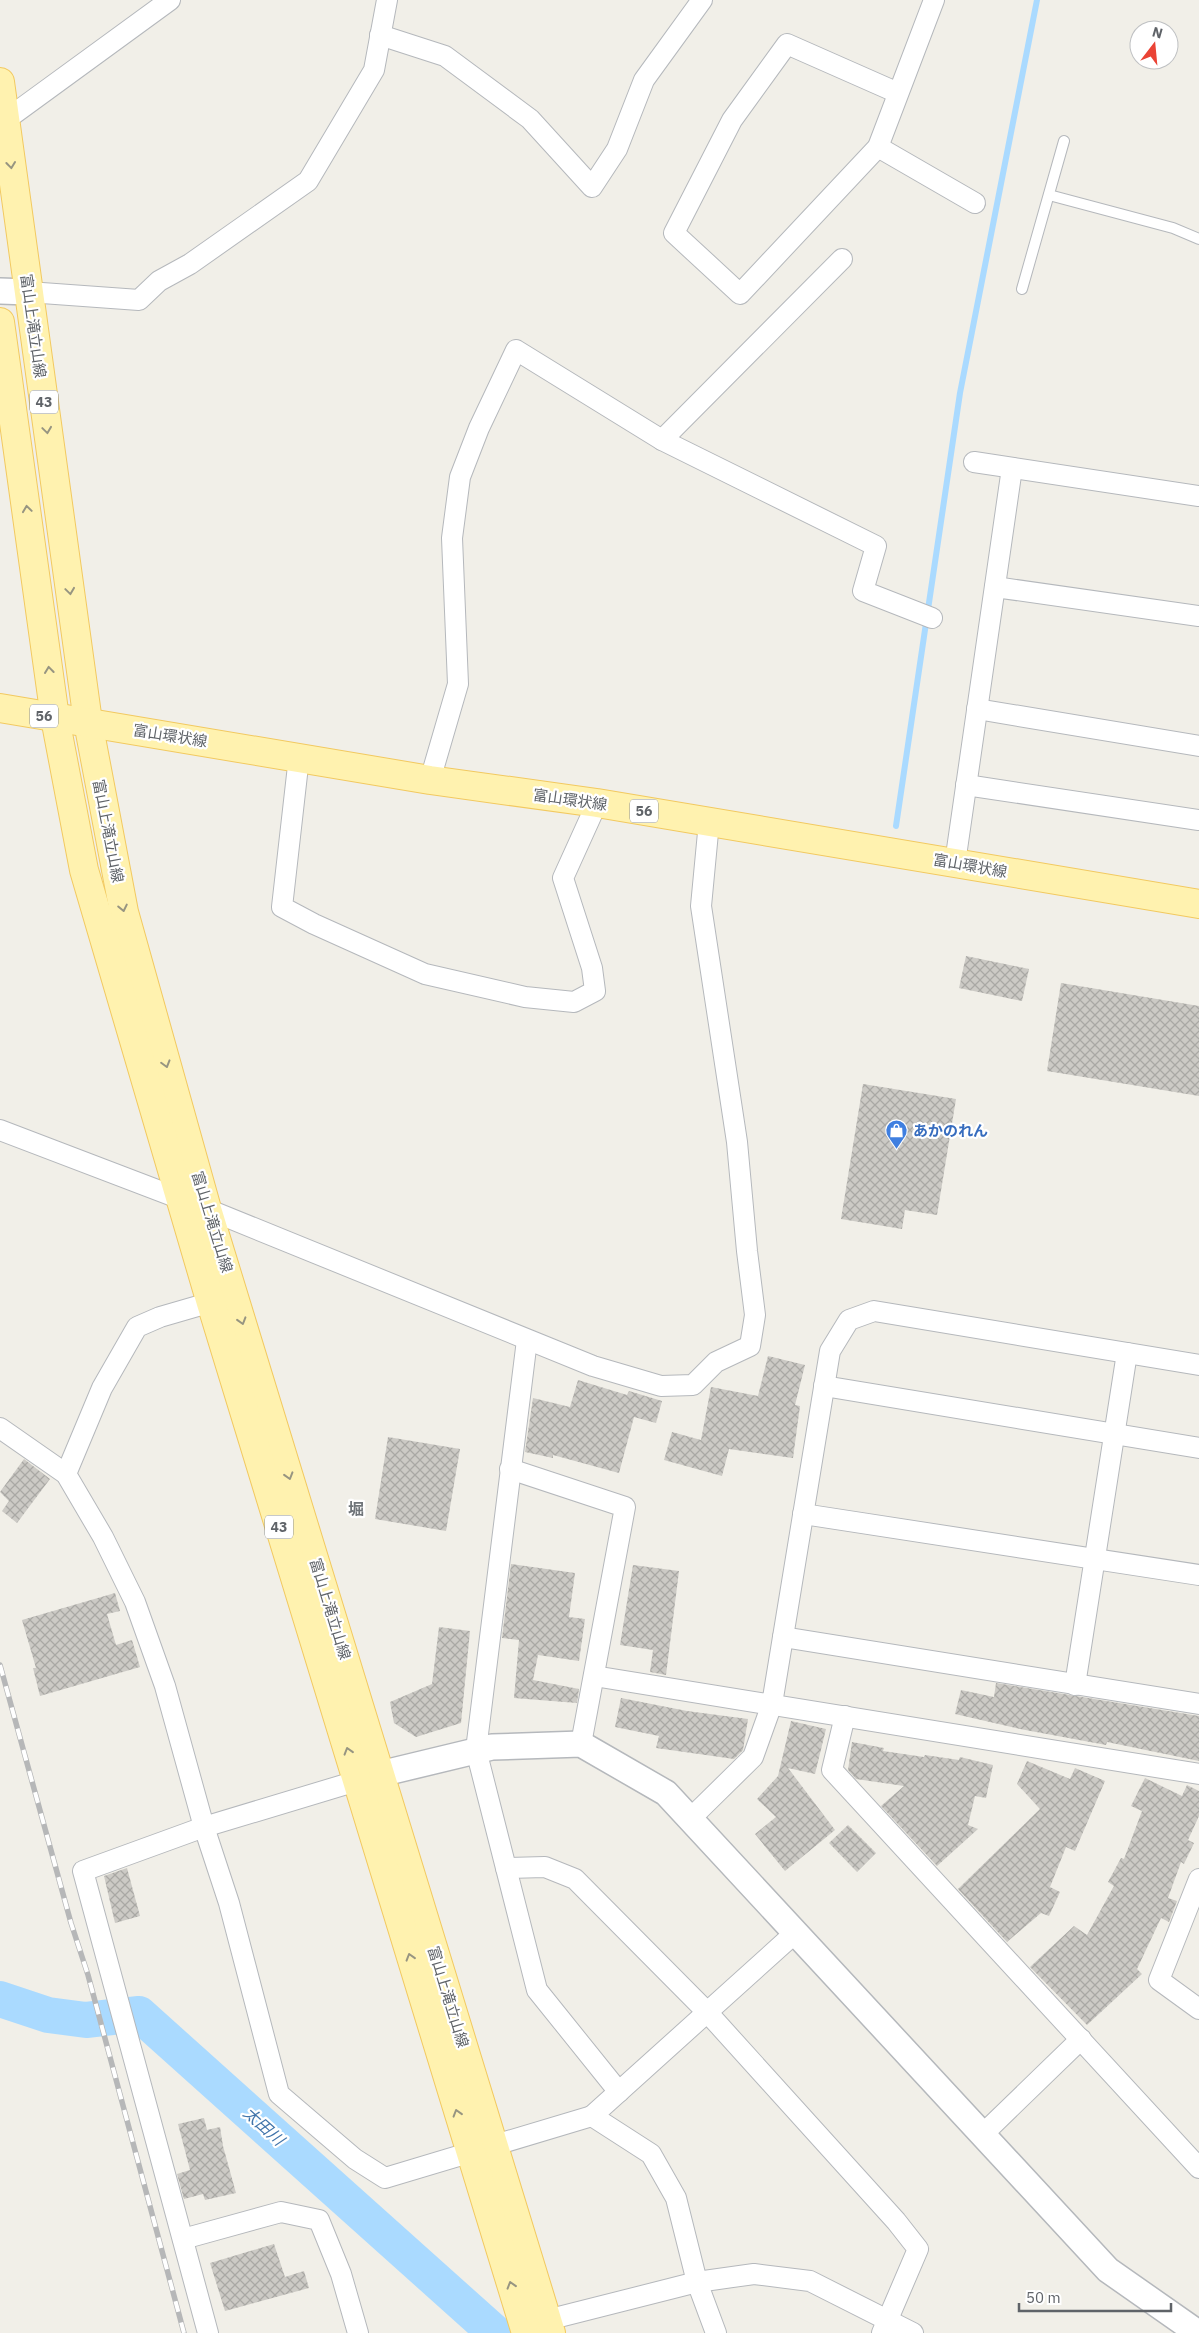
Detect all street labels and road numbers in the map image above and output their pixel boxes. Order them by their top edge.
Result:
street label: 富山上滝立山線 [17,273,50,379]
road number: 43 [30,391,58,414]
road number: 56 [30,704,58,728]
street label: 富山環状線 [132,720,209,751]
street label: 富山上滝立山線 [89,778,128,884]
street label: 富山環状線 [532,785,609,814]
road number: 56 [630,799,658,822]
street label: 富山環状線 [931,850,1009,881]
street label: 富山上滝立山線 [188,1169,237,1275]
road number: 43 [265,1515,293,1538]
street label: 富山上滝立山線 [306,1556,355,1662]
street label: 富山上滝立山線 [424,1944,473,2050]

